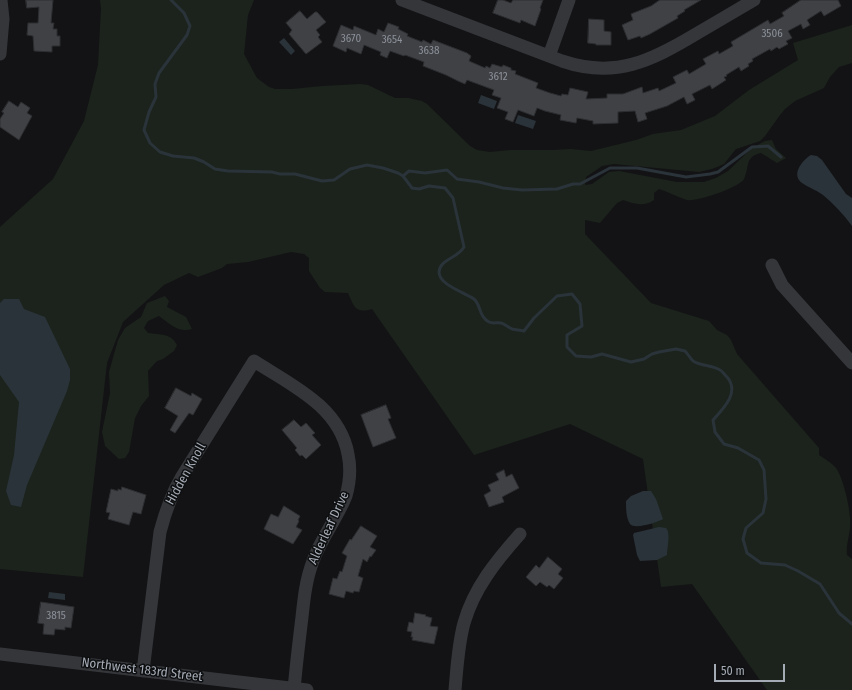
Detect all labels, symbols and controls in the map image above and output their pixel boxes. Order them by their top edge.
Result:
house number: 3506 [761,27,783,41]
house number: 3670 [341,32,361,46]
house number: 3654 [382,33,402,47]
house number: 3638 [419,44,439,58]
house number: 3612 [488,70,508,84]
street label: Hidden Knoll [162,440,210,508]
street label: Alderleaf Drive [305,489,353,567]
house number: 3815 [46,609,66,623]
street label: Northwest 183rd Street [81,655,203,685]
scale bar [716,656,787,682]
text: 50 m [721,664,745,678]

